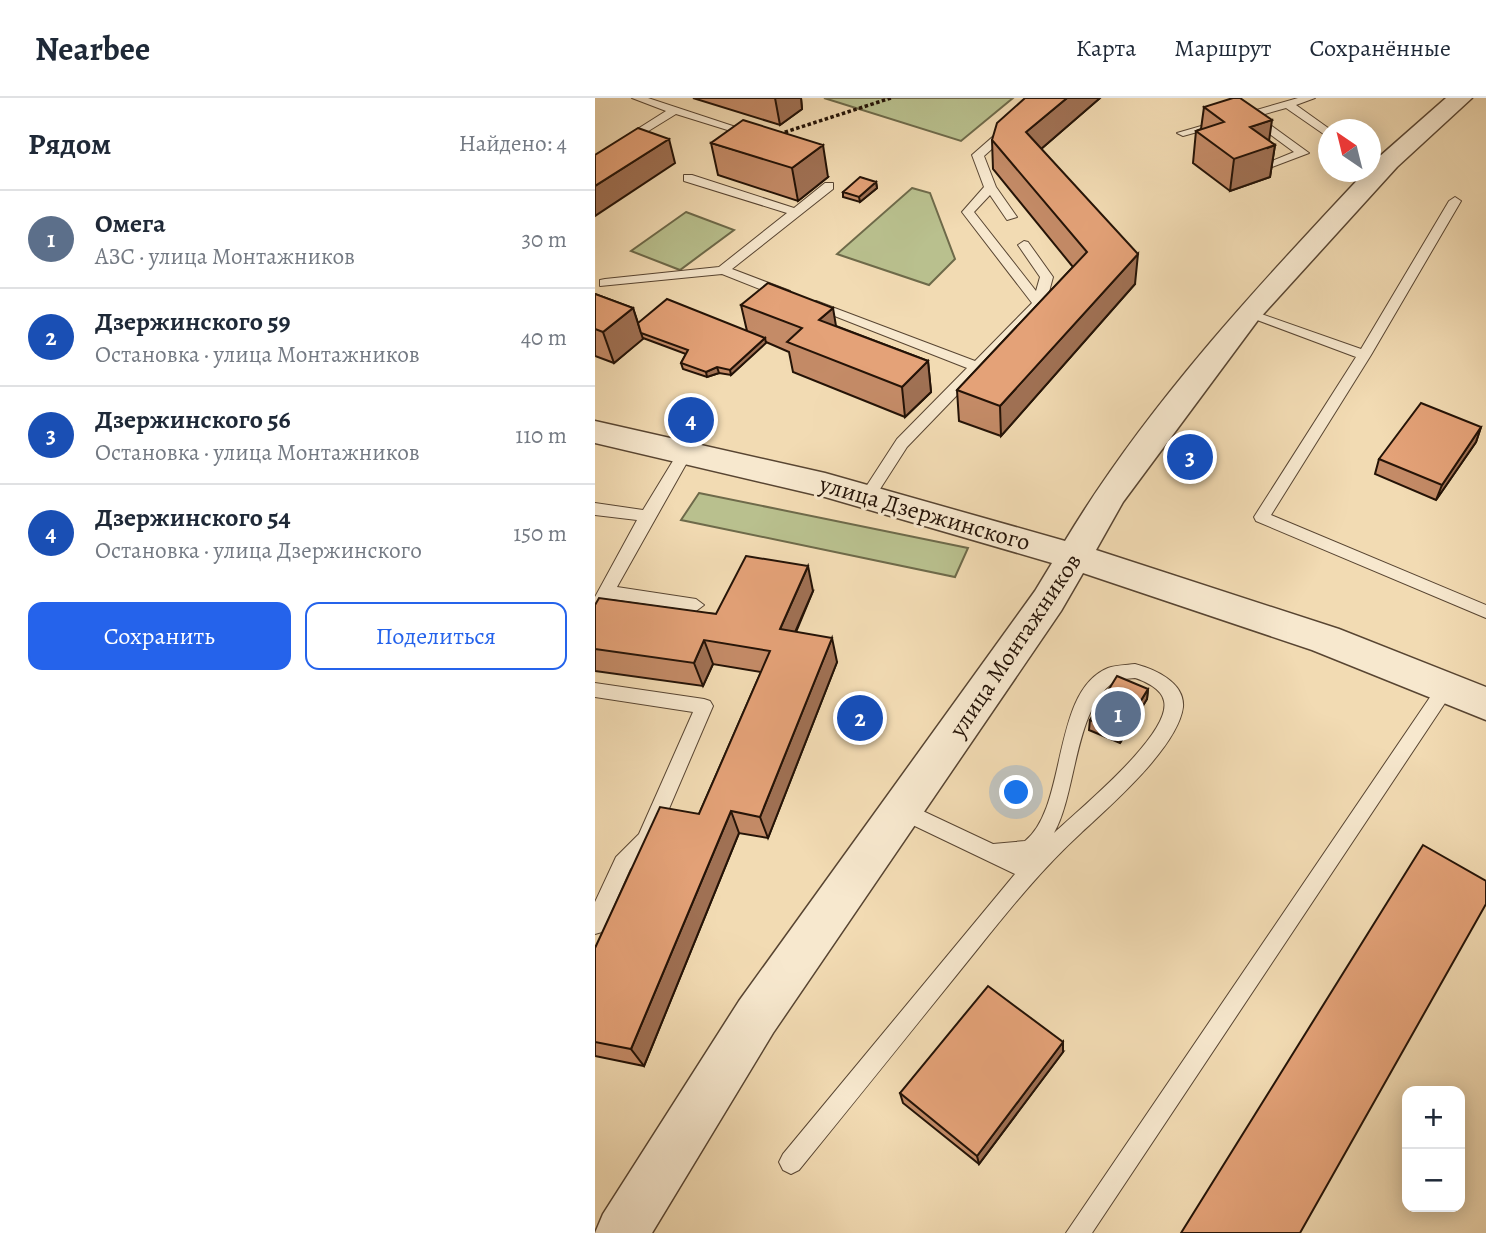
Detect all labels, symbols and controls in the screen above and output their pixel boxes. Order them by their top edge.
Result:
text: Nearbee [35,26,150,71]
text: Карта [1076,32,1136,64]
text: Маршрут [1174,32,1272,64]
text: Сохранённые [1310,32,1451,64]
north arrow [1318,119,1381,182]
text: Рядом [28,124,111,164]
text: Найдено: 4 [459,128,567,159]
text: Омега [95,206,166,241]
text: 1 [47,224,55,255]
text: 30 m [521,224,567,255]
text: АЗС · улица Монтажников [95,241,355,272]
text: Дзержинского 59 [95,304,291,339]
text: 2 [45,322,57,353]
text: 40 m [521,322,567,353]
text: Остановка · улица Монтажников [95,339,420,370]
pin: 4 [668,394,714,446]
text: Дзержинского 56 [95,402,291,437]
text: 3 [46,420,56,451]
text: 110 m [515,420,567,451]
pin: 3 [1167,431,1213,483]
text: Остановка · улица Монтажников [95,437,420,468]
street label: улица Дзержинского [815,467,1034,558]
text: Дзержинского 54 [95,500,291,535]
text: 4 [46,518,56,549]
text: 150 m [513,518,567,549]
text: Остановка · улица Дзержинского [95,535,422,566]
street label: улица Монтажников [941,547,1088,744]
button: Сохранить [28,602,291,670]
button: Поделиться [305,602,567,670]
pin: 1 [1095,688,1141,740]
pin: 2 [837,692,883,744]
your location [999,775,1033,809]
map controls [1402,1086,1465,1212]
button: + [1402,1086,1465,1149]
button: − [1402,1149,1465,1212]

